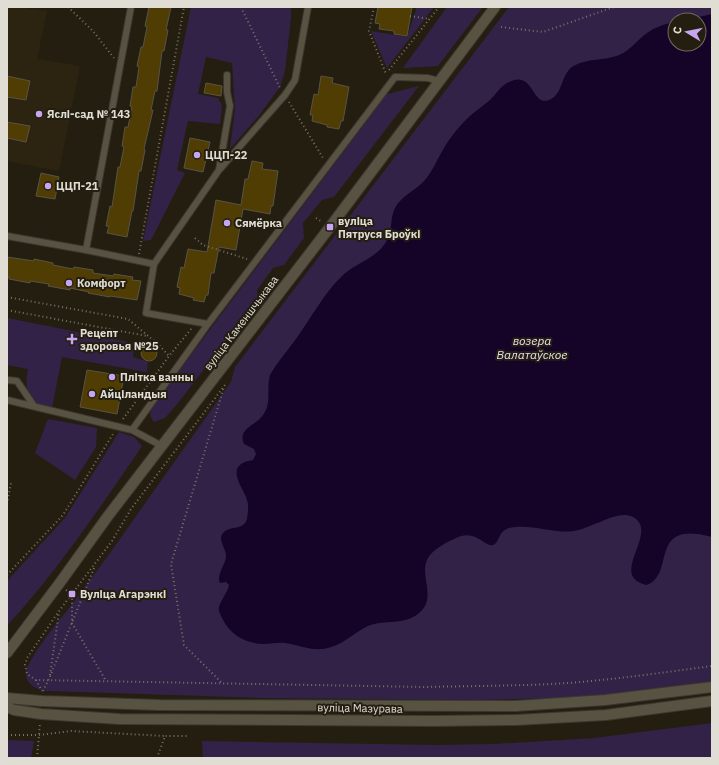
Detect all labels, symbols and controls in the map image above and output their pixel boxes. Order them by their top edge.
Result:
north arrow [667,12,707,52]
text: С [670,26,685,35]
place label: Яслі-сад № 143 [47,107,130,121]
marker: Яслі-сад № 143 [34,109,44,119]
place label: ЦЦП-22 [205,148,248,162]
marker: ЦЦП-22 [192,150,202,160]
place label: ЦЦП-21 [56,179,99,193]
marker: ЦЦП-21 [43,181,53,191]
place label: вуліца Пятруся Броўкі [338,214,420,241]
place label: Сямёрка [235,216,282,230]
marker: Сямёрка [222,218,232,228]
marker: вуліца Пятруся Броўкі [325,222,335,232]
street label: вуліца Каменшчыкава [201,273,281,373]
place label: Комфорт [77,276,126,290]
marker: Комфорт [64,278,74,288]
place label: Рецепт здоровья №25 [80,326,159,353]
water label: возера Валатаўское [497,333,567,362]
marker: Рецепт здоровья №25 [67,334,77,344]
place label: Плітка ванны [120,370,193,384]
marker: Плітка ванны [107,372,117,382]
place label: Айціландыя [100,387,167,401]
marker: Айціландыя [87,389,97,399]
place label: Вуліца Агарэнкі [80,587,166,601]
marker: Вуліца Агарэнкі [67,589,77,599]
street label: вуліца Мазурава [317,700,403,716]

